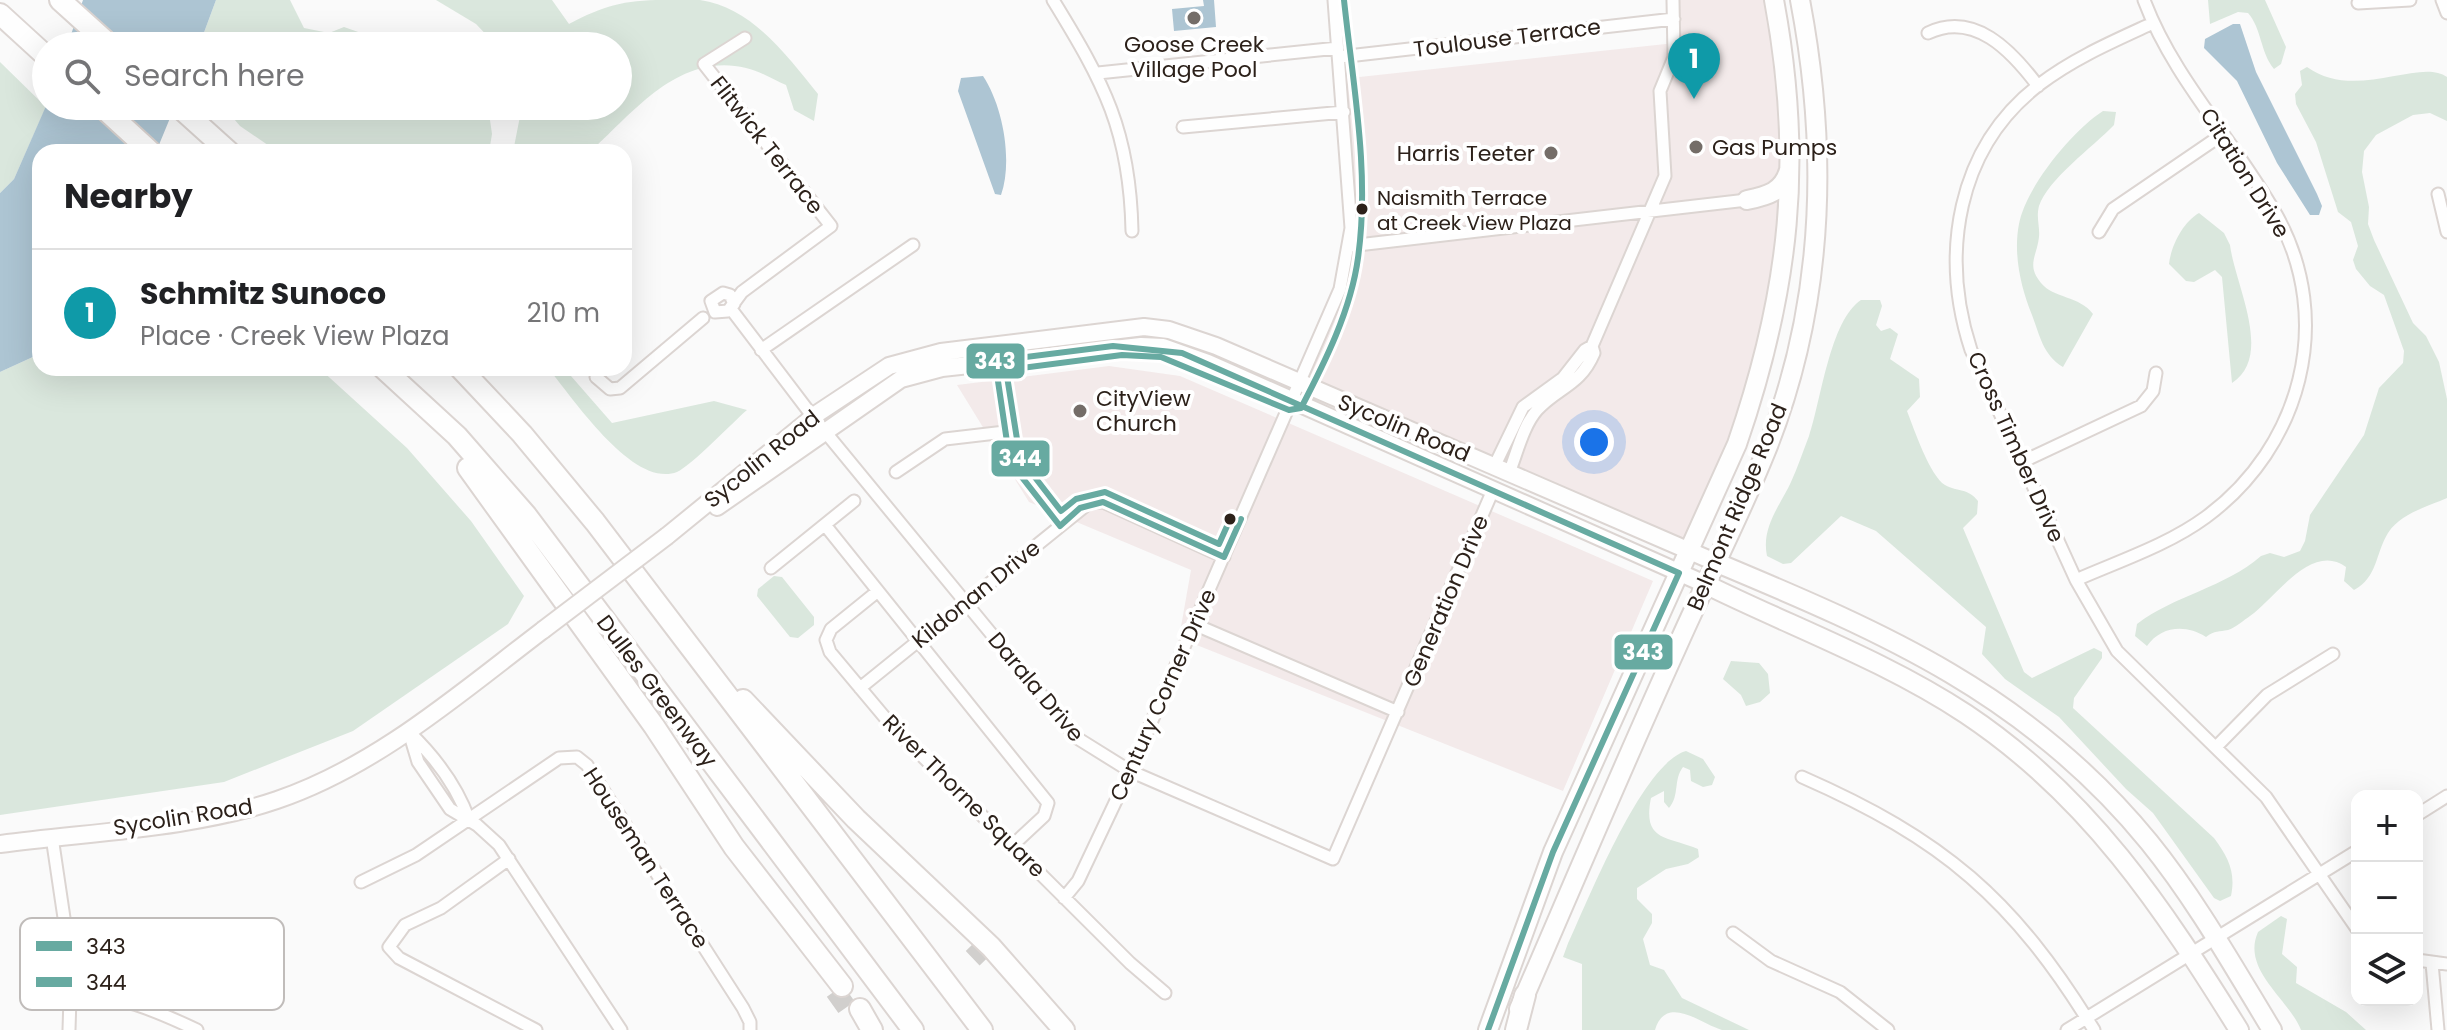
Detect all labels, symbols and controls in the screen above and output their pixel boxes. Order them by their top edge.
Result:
marker: Goose Creek Village Pool [1185,9,1203,27]
street label: Toulouse Terrace [1412,11,1602,65]
place label: Goose Creek Village Pool [1124,29,1265,85]
search box [32,32,632,120]
pin: 1 [1668,33,1720,99]
icon: search [60,54,104,98]
text: Search here [124,54,305,97]
street label: Flitwick Terrace [703,69,831,221]
street label: Citation Drive [2193,102,2297,244]
place label: Gas Pumps [1712,132,1837,163]
place label: Harris Teeter [1397,138,1535,169]
marker: Gas Pumps [1687,138,1705,156]
marker: Harris Teeter [1542,144,1560,162]
text: Nearby [64,172,193,220]
place label: Naismith Terrace at Creek View Plaza [1377,184,1572,237]
marker: Naismith Terrace at Creek View Plaza [1354,201,1370,217]
text: Schmitz Sunoco [140,272,386,315]
text: 1 [85,295,95,331]
text: 210 m [527,295,600,331]
text: Place · Creek View Plaza [140,318,449,354]
line badge: 343 [965,342,1026,380]
text: 343 [974,346,1016,377]
street label: Cross Timber Drive [1960,347,2072,547]
place label: CityView Church [1096,383,1191,439]
street label: Sycolin Road [1333,386,1475,470]
street label: Belmont Ridge Road [1679,399,1795,615]
marker: CityView Church [1071,402,1089,420]
street label: Sycolin Road [698,403,826,515]
your location [1574,422,1614,462]
line badge: 344 [990,439,1051,478]
text: 344 [998,443,1042,474]
street label: Generation Drive [1396,510,1496,692]
unlabelled marker [1222,511,1238,527]
street label: Kildonan Drive [905,533,1047,655]
street label: Century Corner Drive [1102,584,1224,806]
street label: Dulles Greenway [589,608,725,774]
street label: Darala Drive [981,625,1091,749]
line badge: 343 [1613,633,1674,671]
text: 343 [1622,637,1664,668]
street label: River Thorne Square [876,708,1052,884]
street label: Houseman Terrace [576,762,716,954]
map controls [2351,790,2423,1006]
button: + [2351,790,2423,862]
street label: Sycolin Road [111,791,255,843]
button: − [2351,862,2423,934]
legend [20,918,284,1010]
text: 343 [86,931,126,962]
button: layers [2351,934,2423,1006]
text: 344 [86,967,127,998]

